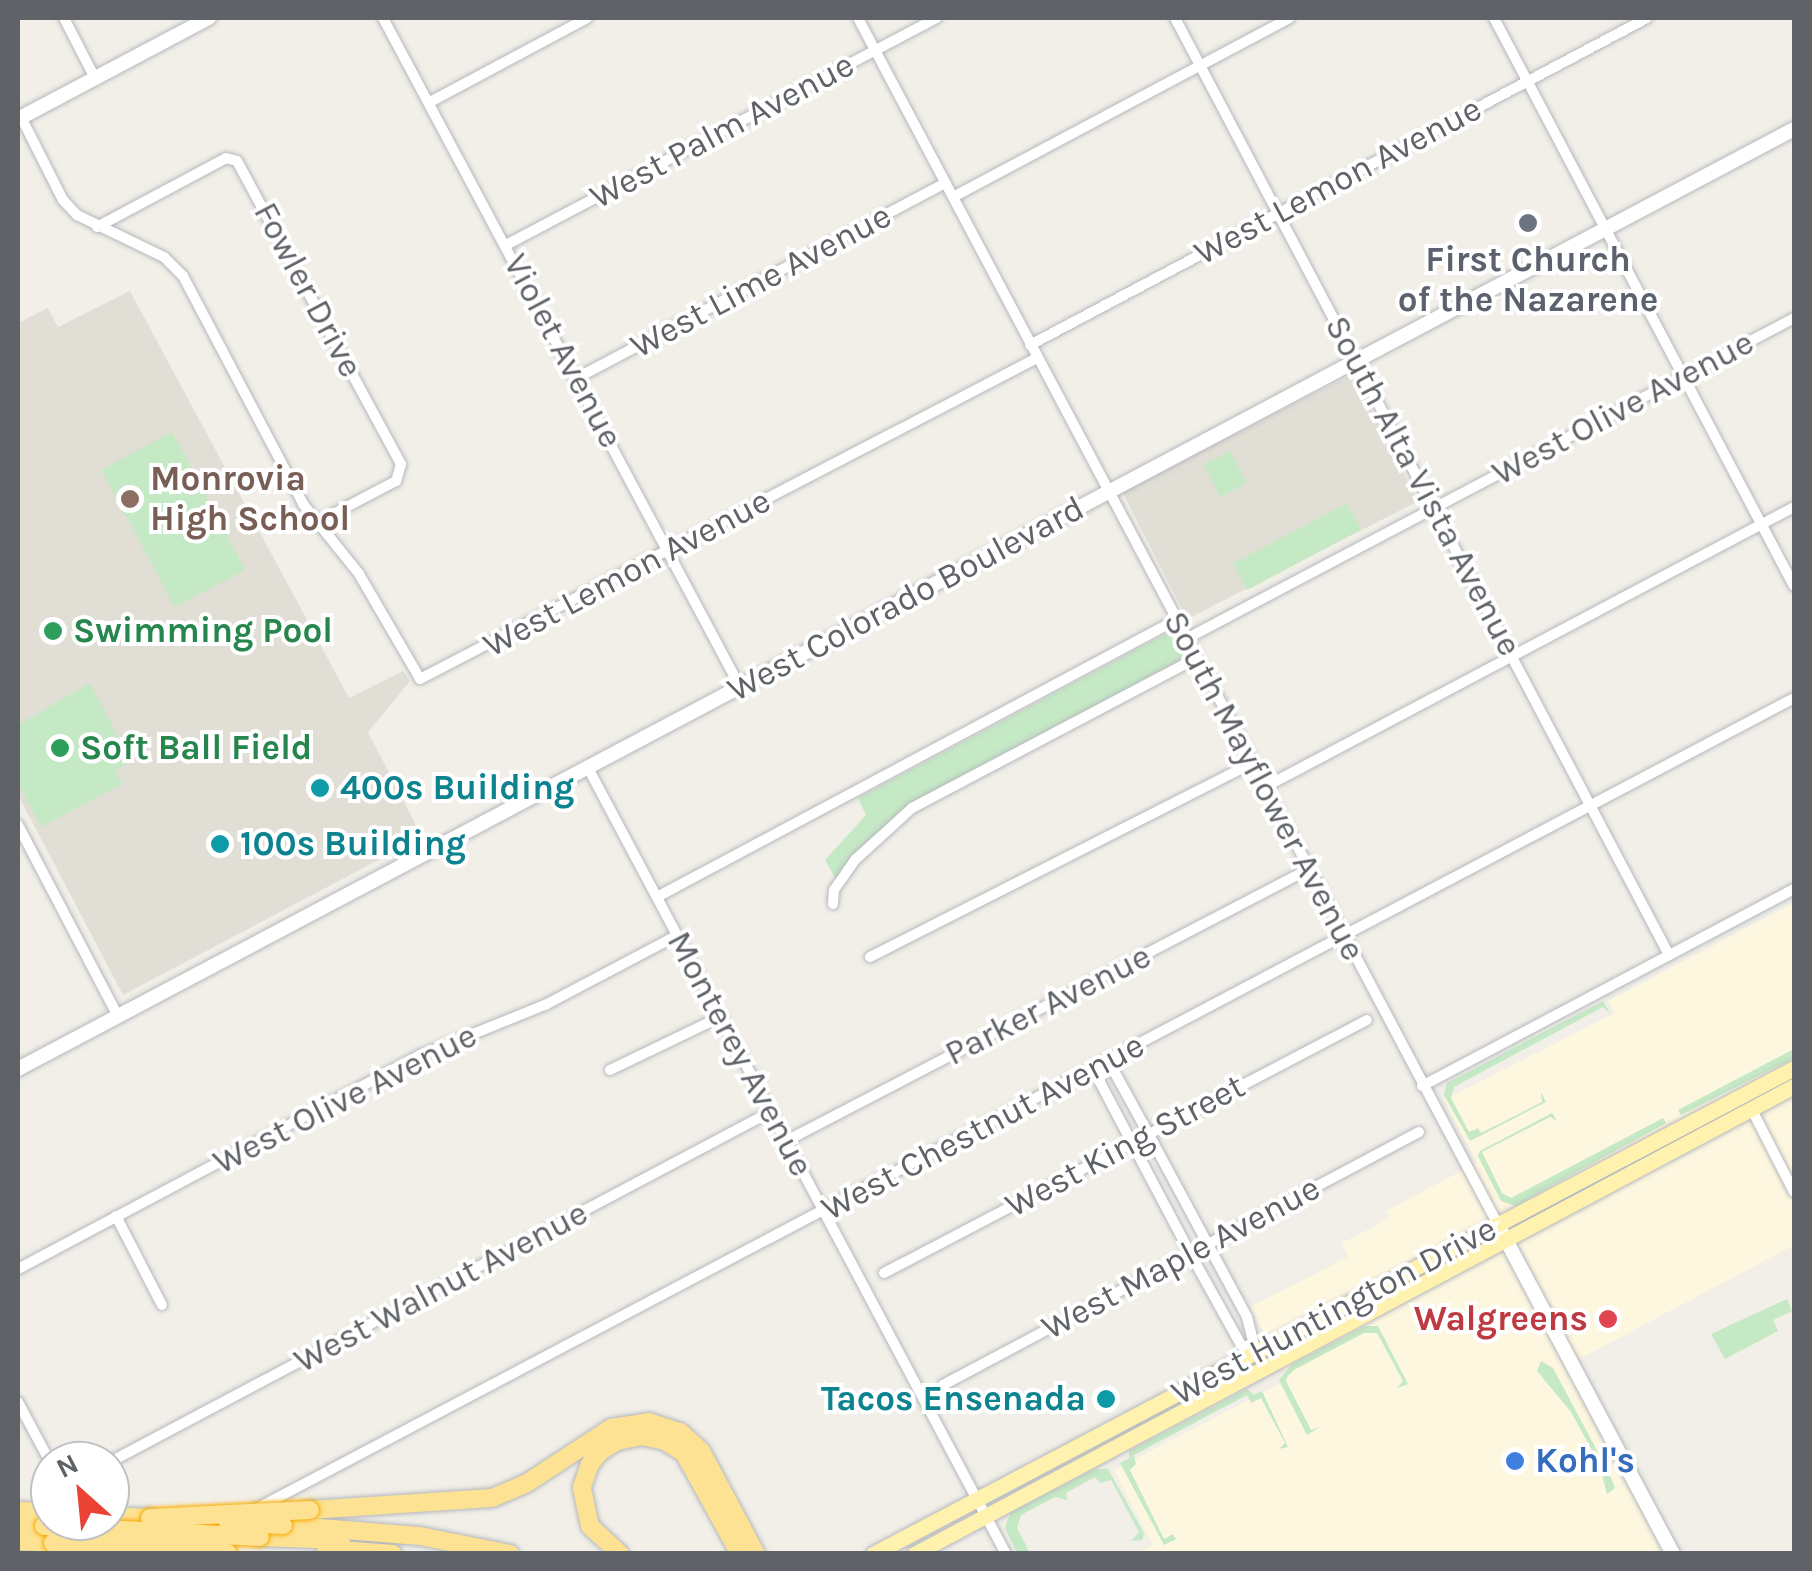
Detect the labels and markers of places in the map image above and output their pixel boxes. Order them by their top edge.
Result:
marker: First Church of the Nazarene [1517,212,1539,234]
place label: First Church of the Nazarene [1398,239,1658,321]
place label: Monrovia High School [150,458,350,540]
marker: Monrovia High School [119,488,141,510]
place label: Swimming Pool [73,610,333,652]
marker: Swimming Pool [42,620,64,642]
place label: Soft Ball Field [80,727,312,769]
marker: Soft Ball Field [49,737,71,759]
place label: 400s Building [340,767,574,809]
marker: 400s Building [309,777,331,799]
place label: 100s Building [240,823,466,865]
marker: 100s Building [209,833,231,855]
place label: Walgreens [1414,1298,1588,1340]
marker: Walgreens [1597,1308,1619,1330]
place label: Tacos Ensenada [821,1378,1086,1420]
marker: Tacos Ensenada [1095,1388,1117,1410]
place label: Kohl's [1535,1440,1635,1482]
marker: Kohl's [1504,1450,1526,1472]

